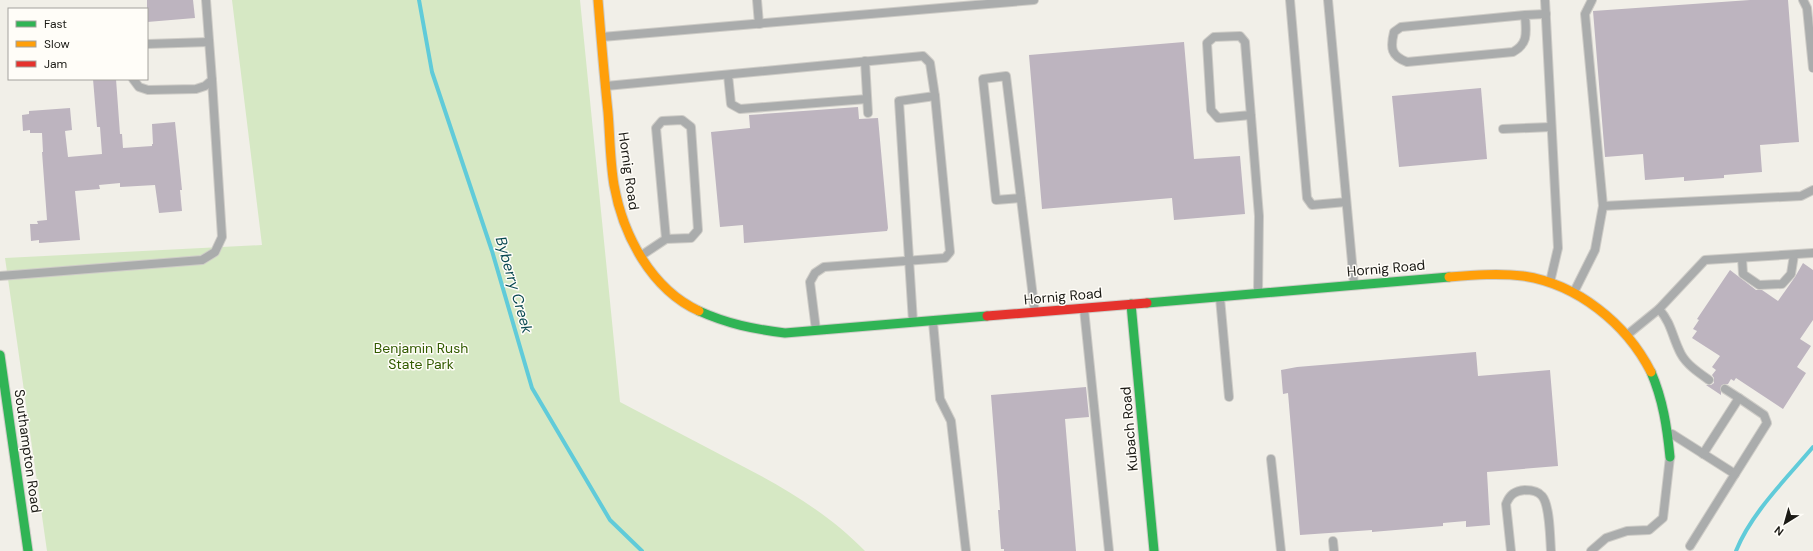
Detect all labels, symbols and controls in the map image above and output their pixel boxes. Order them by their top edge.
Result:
legend [8,8,148,80]
text: Fast [44,16,67,32]
text: Slow [44,36,70,52]
text: Jam [44,56,67,72]
street label: Hornig Road [615,131,643,211]
water label: Byberry Creek [491,234,537,336]
street label: Hornig Road [1346,256,1426,280]
street label: Hornig Road [1023,284,1103,308]
park label: Benjamin Rush State Park [374,339,468,373]
street label: Kubach Road [1116,386,1142,472]
street label: Southampton Road [10,388,46,514]
north arrow [1765,503,1805,543]
text: N [1772,523,1786,539]

